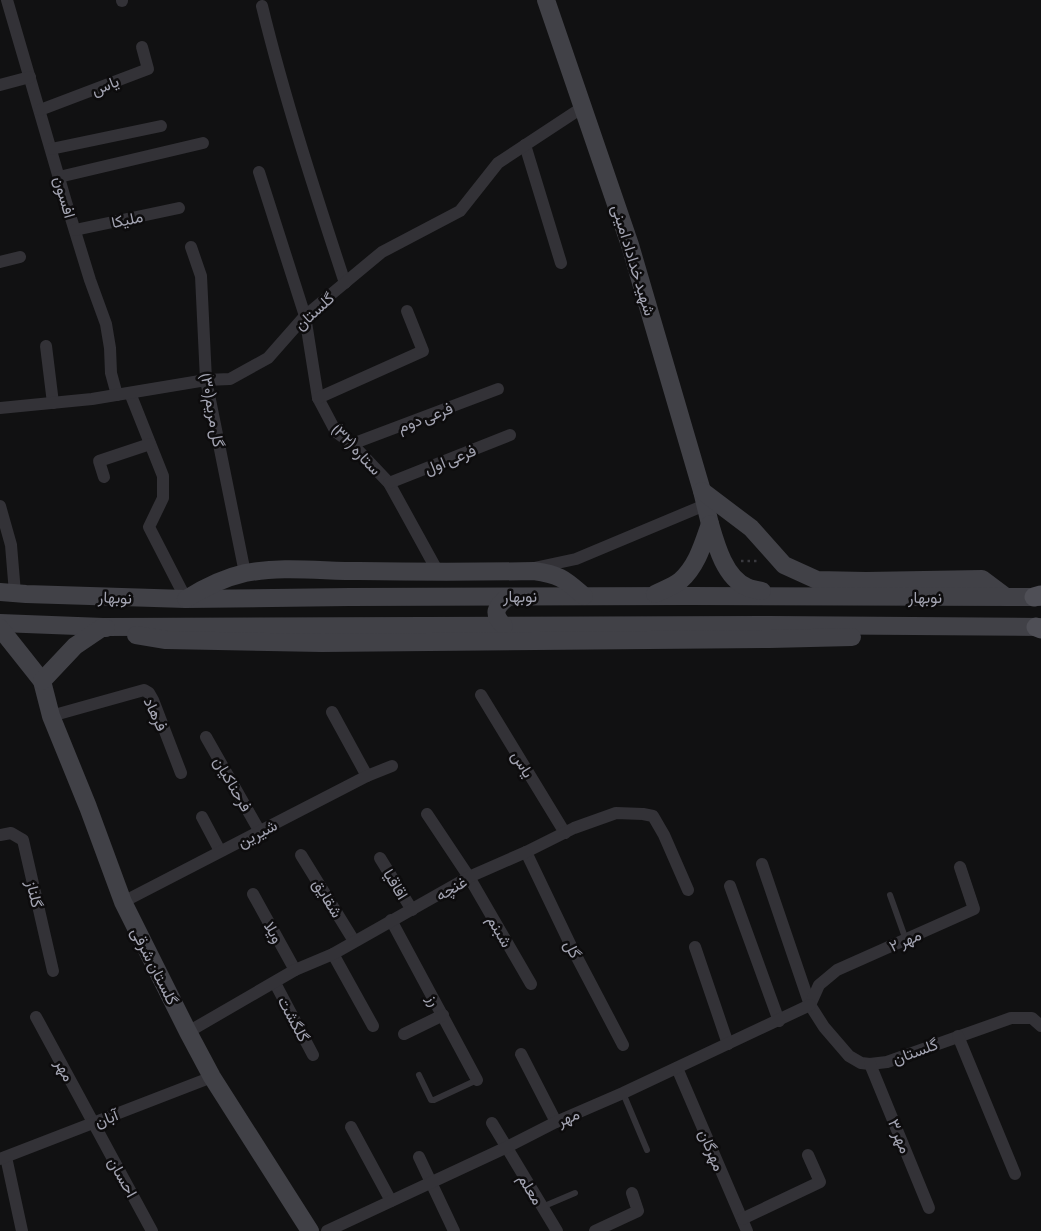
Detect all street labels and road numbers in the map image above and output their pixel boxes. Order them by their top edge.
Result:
street label: یاس [89,72,122,100]
street label: افسون [49,174,80,220]
street label: شهید خداداد امینی [607,202,659,318]
street label: ملیکا [110,207,145,232]
street label: گلستان [291,289,338,334]
street label: گل مریم(۳۰) [196,372,228,449]
street label: فرعی دوم [395,398,456,438]
street label: ستاره (۳۲) [327,420,385,480]
street label: فرعی اول [421,440,479,479]
street label: نوبهار [97,587,132,609]
street label: نوبهار [502,587,537,607]
street label: نوبهار [907,588,942,608]
street label: فرهاد [139,694,172,735]
street label: یاس [506,747,538,782]
street label: فرحناکیان [208,753,256,816]
street label: شیرین [234,815,281,852]
street label: اقاقیا [379,865,412,903]
street label: غنچه [432,872,471,907]
street label: شقایق [308,875,347,922]
street label: گلناز [21,878,47,910]
street label: شبنم [482,912,516,951]
street label: ویلا [259,918,287,947]
street label: گلستان شرقی [126,924,182,1009]
street label: مهر ۲ [886,925,925,957]
street label: گل [559,937,585,962]
street label: رز [421,990,444,1010]
street label: گلگشت [275,993,313,1045]
street label: گلستان [890,1035,940,1068]
street label: مهر [49,1055,78,1085]
street label: مهر [553,1104,583,1132]
street label: آبان [92,1105,122,1132]
street label: مهر ۳ [883,1116,915,1157]
street label: مهرگان [693,1127,729,1174]
street label: احسان [104,1154,141,1201]
street label: معلم [513,1170,547,1209]

